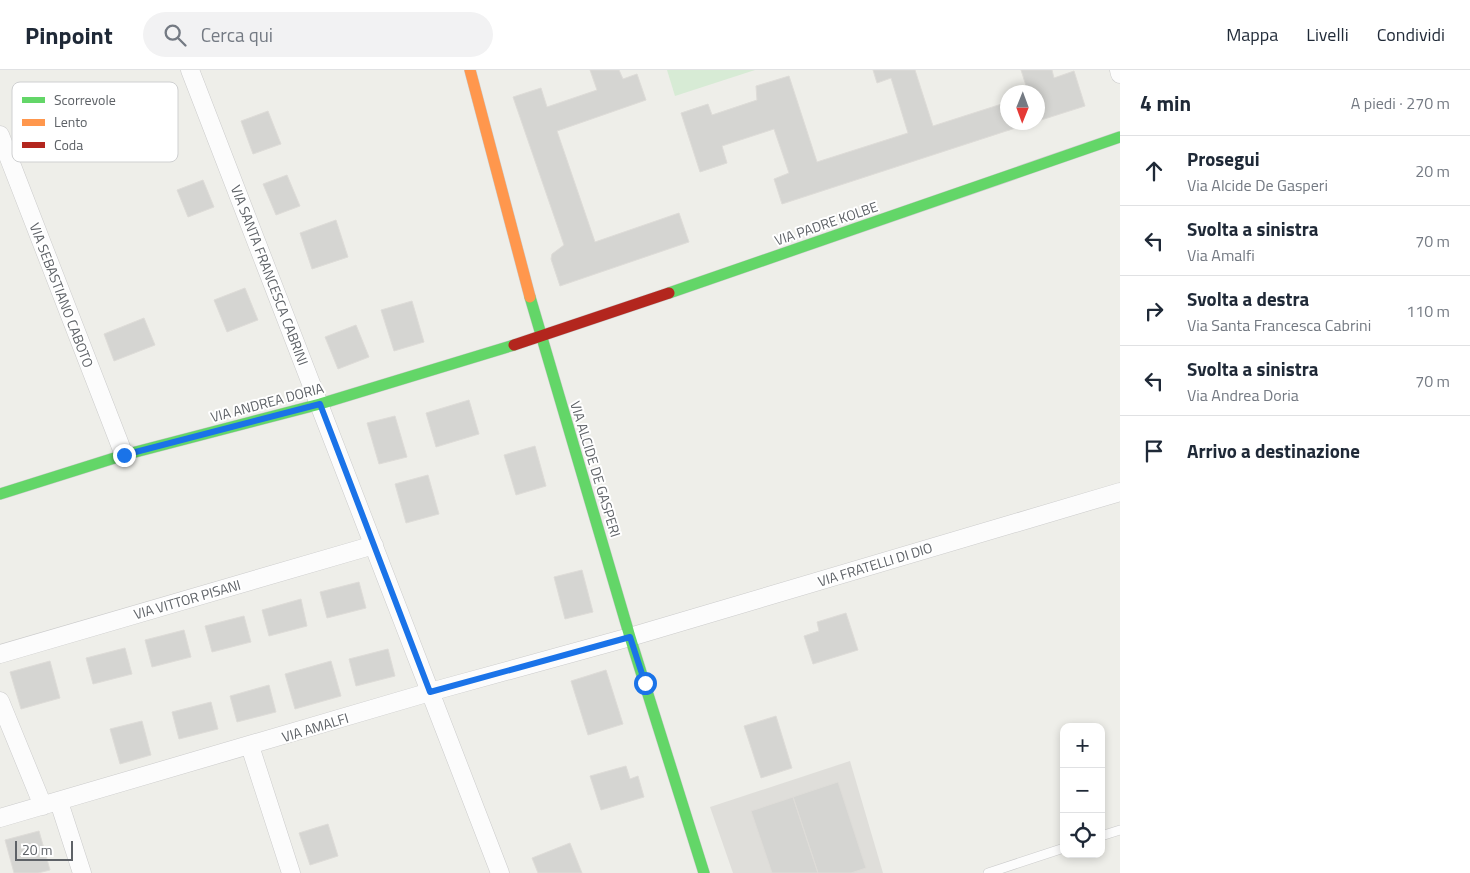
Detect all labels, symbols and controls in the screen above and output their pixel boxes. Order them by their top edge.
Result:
search box [143,12,493,57]
text: Pinpoint [25,17,113,53]
text: Cerca qui [201,20,273,49]
icon: search [161,21,189,49]
text: Mappa [1226,21,1278,48]
text: Livelli [1306,21,1349,48]
text: Condividi [1377,21,1445,48]
legend [12,82,178,162]
north arrow [1000,85,1045,130]
text: 4 min [1140,87,1191,119]
text: Scorrevole [54,89,116,110]
text: A piedi · 270 m [1351,91,1450,115]
text: Lento [54,111,88,132]
text: Coda [54,134,83,155]
text: Prosegui [1187,144,1260,173]
icon: ahead [1140,157,1168,185]
text: 20 m [1415,159,1450,183]
text: Via Alcide De Gasperi [1187,173,1328,197]
street label: VIA SANTA FRANCESCA CABRINI [226,182,314,368]
street label: VIA PADRE KOLBE [772,195,881,250]
text: Svolta a sinistra [1187,214,1318,243]
street label: VIA SEBASTIANO CABOTO [25,220,99,370]
icon: left [1140,227,1168,255]
text: 70 m [1415,229,1450,253]
text: Via Amalfi [1187,243,1255,267]
text: Svolta a destra [1187,284,1309,313]
icon: right [1140,297,1168,325]
text: 110 m [1406,299,1450,323]
text: Via Santa Francesca Cabrini [1187,313,1371,337]
text: Svolta a sinistra [1187,354,1318,383]
icon: left [1140,367,1168,395]
text: 70 m [1415,369,1450,393]
street label: VIA ANDREA DORIA [208,377,327,427]
text: Via Andrea Doria [1187,383,1299,407]
street label: VIA ALCIDE DE GASPERI [565,398,627,540]
text: Arrivo a destinazione [1187,436,1360,465]
icon: arrive [1140,437,1168,465]
route end [113,444,136,467]
street label: VIA FRATELLI DI DIO [815,537,935,591]
street label: VIA VITTOR PISANI [131,574,243,624]
route start [634,672,657,695]
street label: VIA AMALFI [279,707,351,747]
map controls [1060,723,1105,858]
button: + [1060,723,1105,768]
button: − [1060,768,1105,813]
button: locate [1060,813,1105,858]
scale bar [15,838,72,861]
text: 20 m [22,839,52,860]

